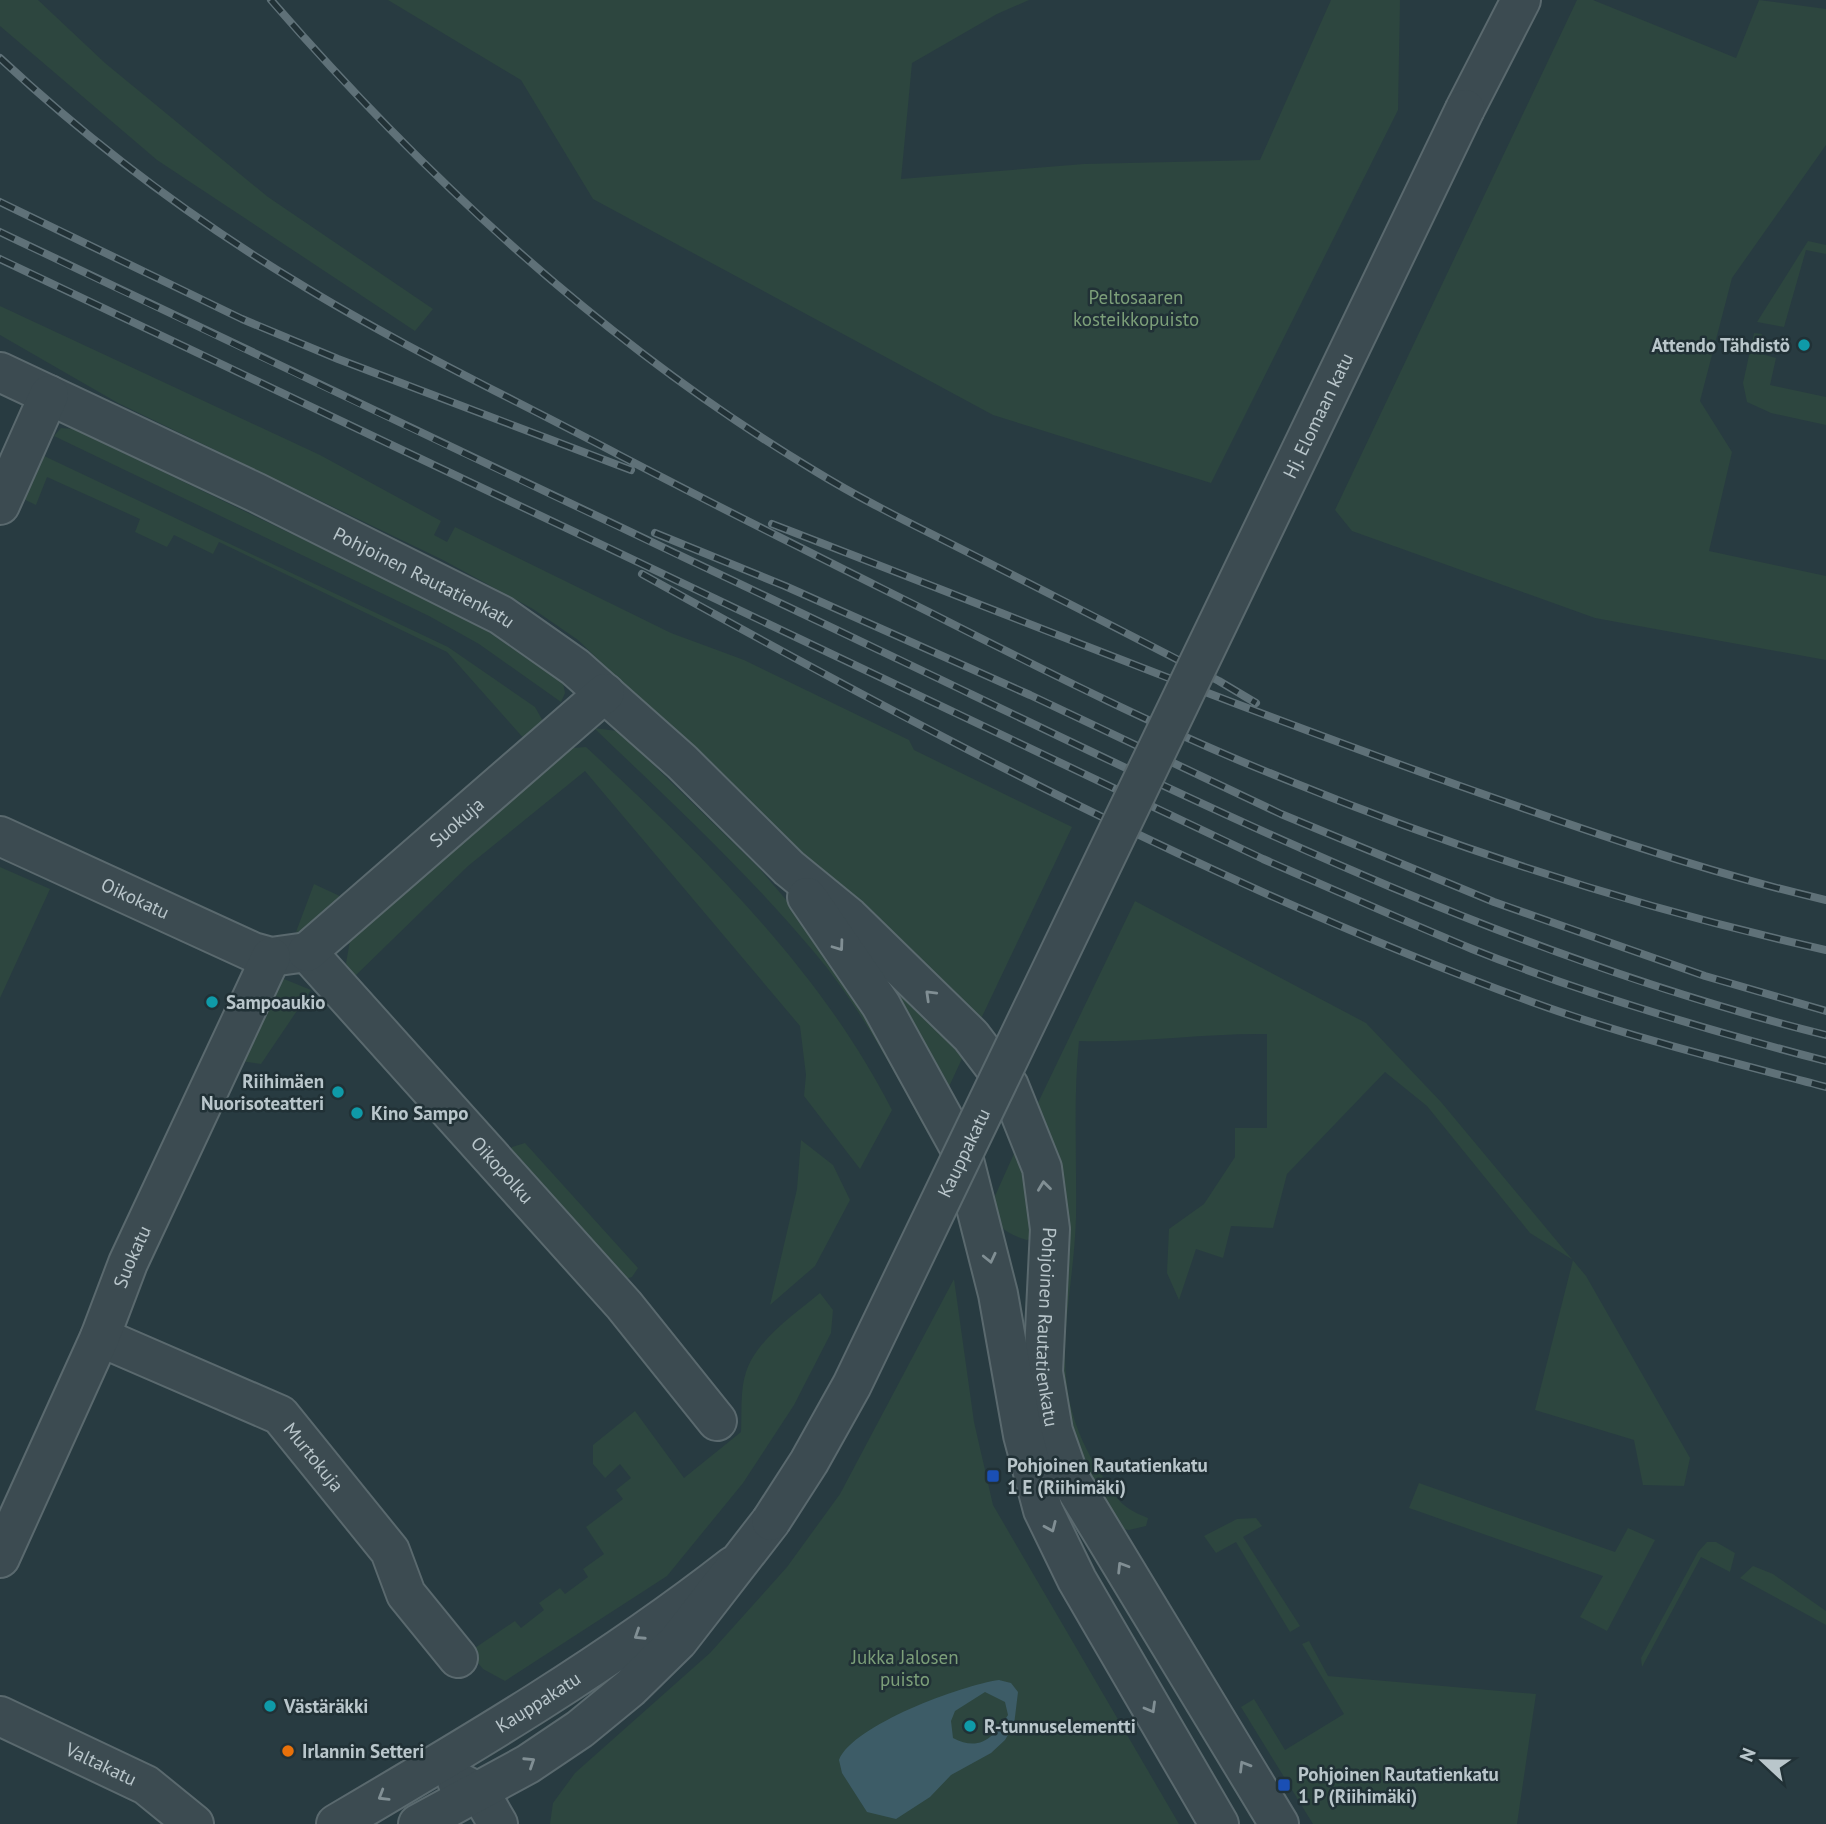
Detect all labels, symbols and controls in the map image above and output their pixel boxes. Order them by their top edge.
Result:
park label: Peltosaaren kosteikkopuisto [1073,285,1199,331]
place label: Attendo Tähdistö [1652,333,1790,357]
marker: Attendo Tähdistö [1796,337,1812,353]
street label: Hj. Elomaan katu [1277,349,1358,482]
street label: Pohjoinen Rautatienkatu [329,521,519,633]
street label: Suokuja [424,792,489,852]
street label: Oikokatu [98,872,173,924]
one-way arrow [831,938,843,951]
place label: Sampoaukio [226,990,326,1014]
one-way arrow [926,990,939,1003]
marker: Sampoaukio [204,994,220,1010]
place label: Riihimäen Nuorisoteatteri [201,1069,324,1115]
marker: Riihimäen Nuorisoteatteri [330,1084,346,1100]
place label: Kino Sampo [371,1101,469,1125]
street label: Kauppakatu [932,1104,995,1201]
marker: Kino Sampo [349,1105,365,1121]
street label: Oikopolku [466,1131,539,1208]
one-way arrow [1037,1180,1052,1192]
street label: Suokatu [108,1222,156,1291]
street label: Pohjoinen Rautatienkatu [1031,1227,1064,1428]
one-way arrow [981,1252,996,1264]
street label: Murtokuja [279,1417,349,1497]
place label: Pohjoinen Rautatienkatu 1 E (Riihimäki) [1007,1453,1208,1499]
marker: Pohjoinen Rautatienkatu 1 E (Riihimäki) [985,1468,1001,1484]
one-way arrow [1043,1520,1057,1532]
one-way arrow [1117,1561,1130,1574]
one-way arrow [633,1627,646,1640]
park label: Jukka Jalosen puisto [850,1645,959,1691]
street label: Kauppakatu [491,1666,585,1738]
place label: Västäräkki [283,1694,368,1718]
marker: Västäräkki [262,1698,278,1714]
one-way arrow [1143,1701,1156,1714]
place label: R-tunnuselementti [984,1714,1136,1738]
marker: R-tunnuselementti [962,1718,978,1734]
north arrow [1728,1726,1798,1796]
street label: Valtakatu [61,1736,141,1791]
place label: Irlannin Setteri [302,1739,424,1763]
marker: Irlannin Setteri [280,1743,296,1759]
text: N [1734,1744,1761,1765]
one-way arrow [523,1757,536,1770]
one-way arrow [1239,1760,1252,1773]
place label: Pohjoinen Rautatienkatu 1 P (Riihimäki) [1298,1762,1499,1808]
marker: Pohjoinen Rautatienkatu 1 P (Riihimäki) [1276,1777,1292,1793]
one-way arrow [378,1788,391,1801]

